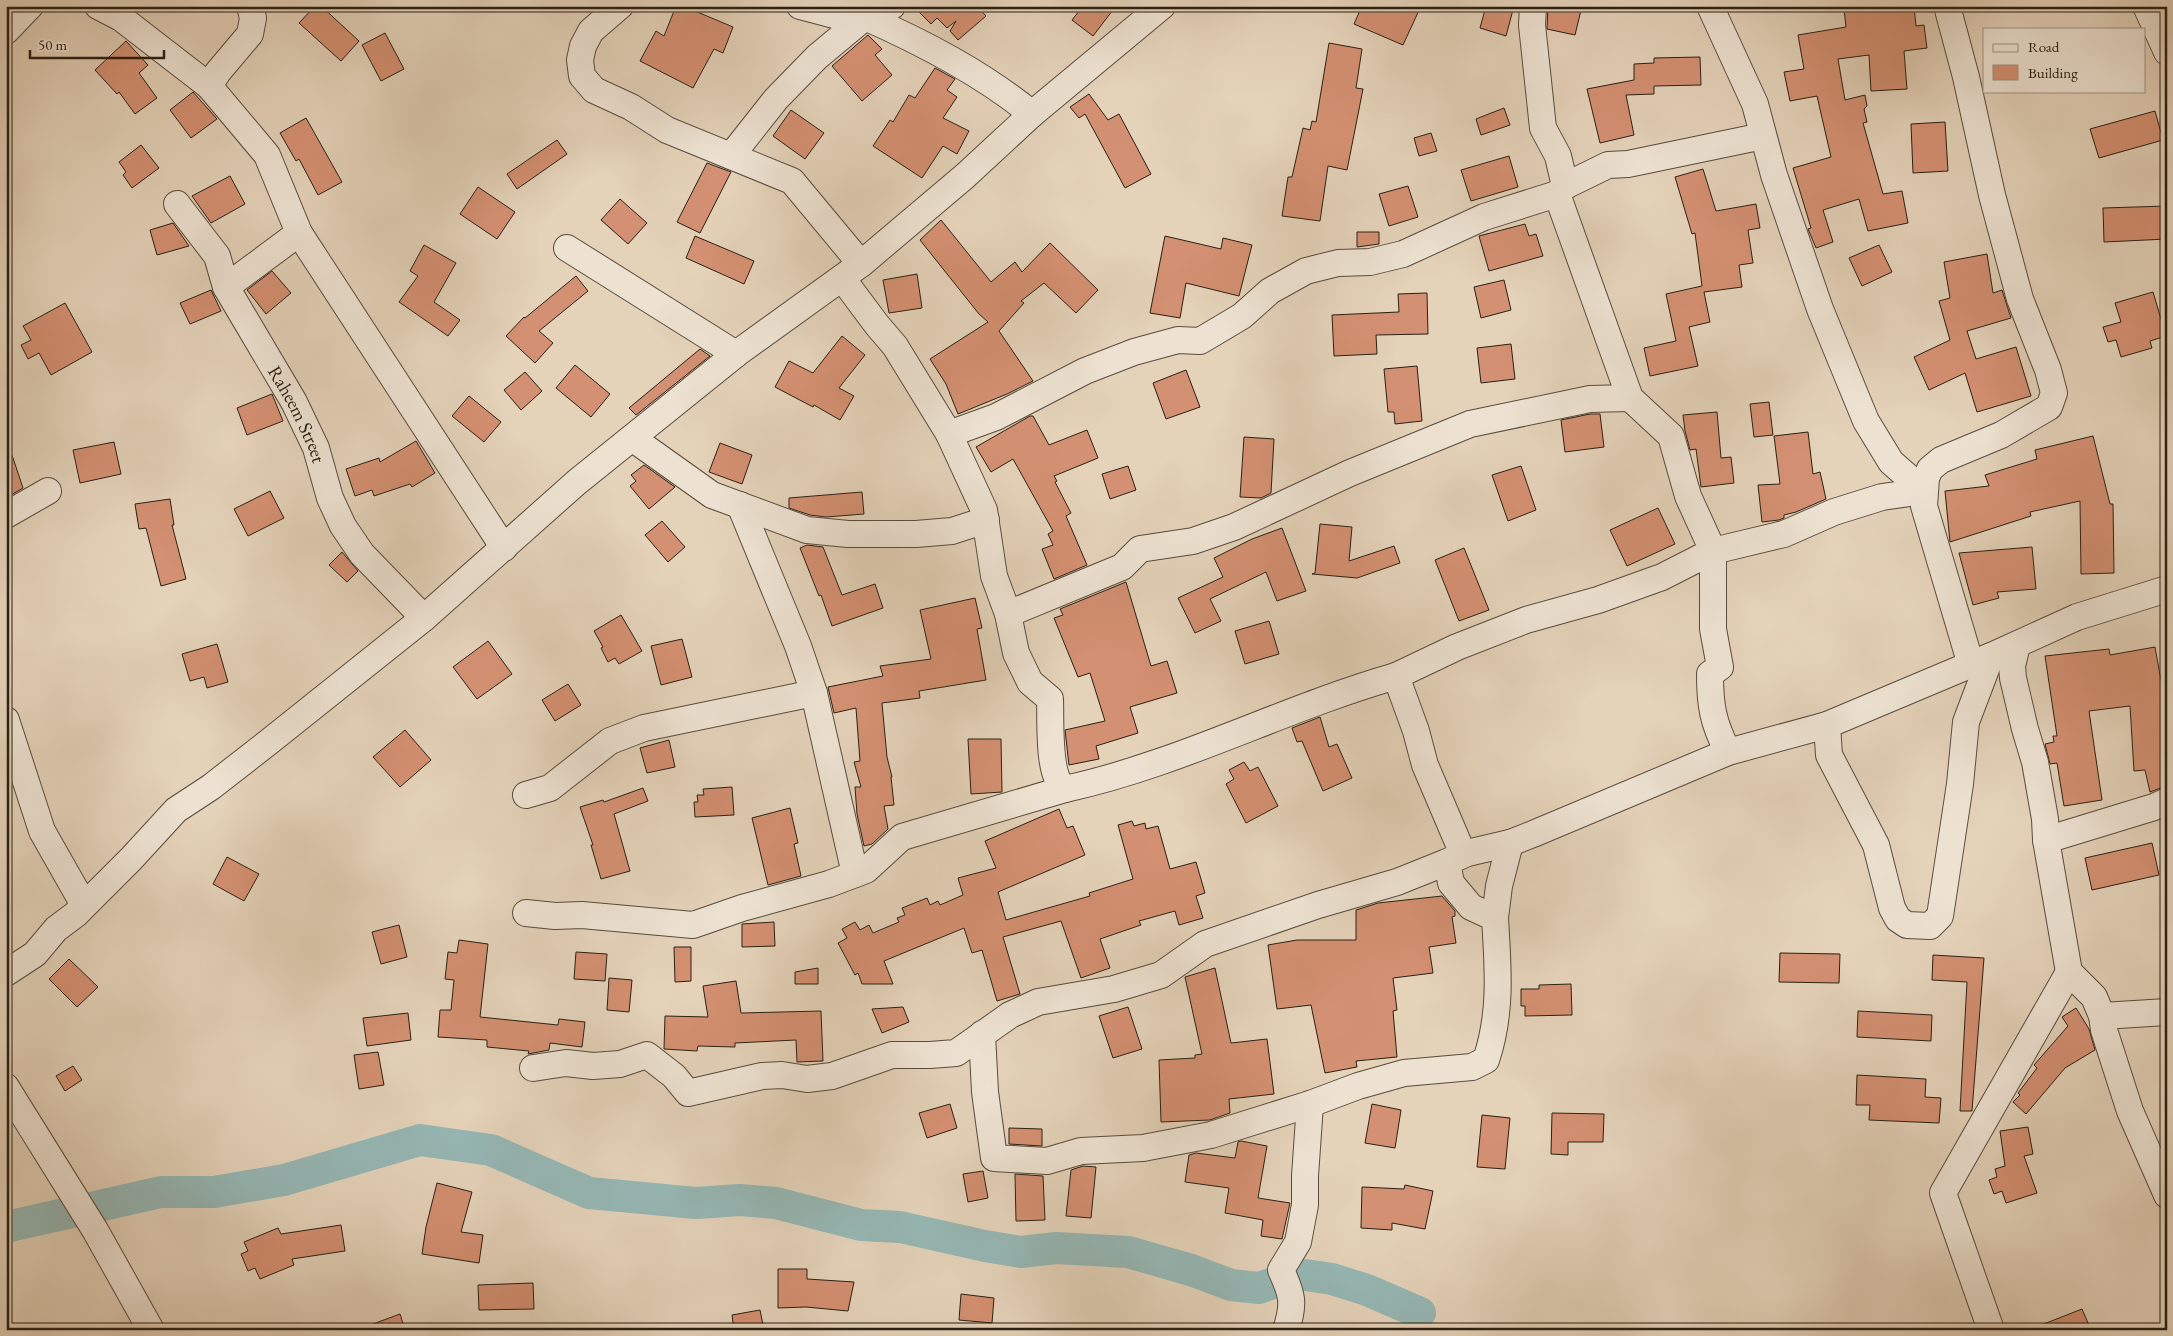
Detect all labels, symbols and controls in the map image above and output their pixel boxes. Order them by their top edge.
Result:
scale bar [30,28,164,60]
legend [1983,28,2146,92]
text: 50 m [38,35,67,54]
text: Road [2028,37,2060,56]
text: Building [2028,63,2078,82]
street label: Raheem Street [262,361,331,466]

